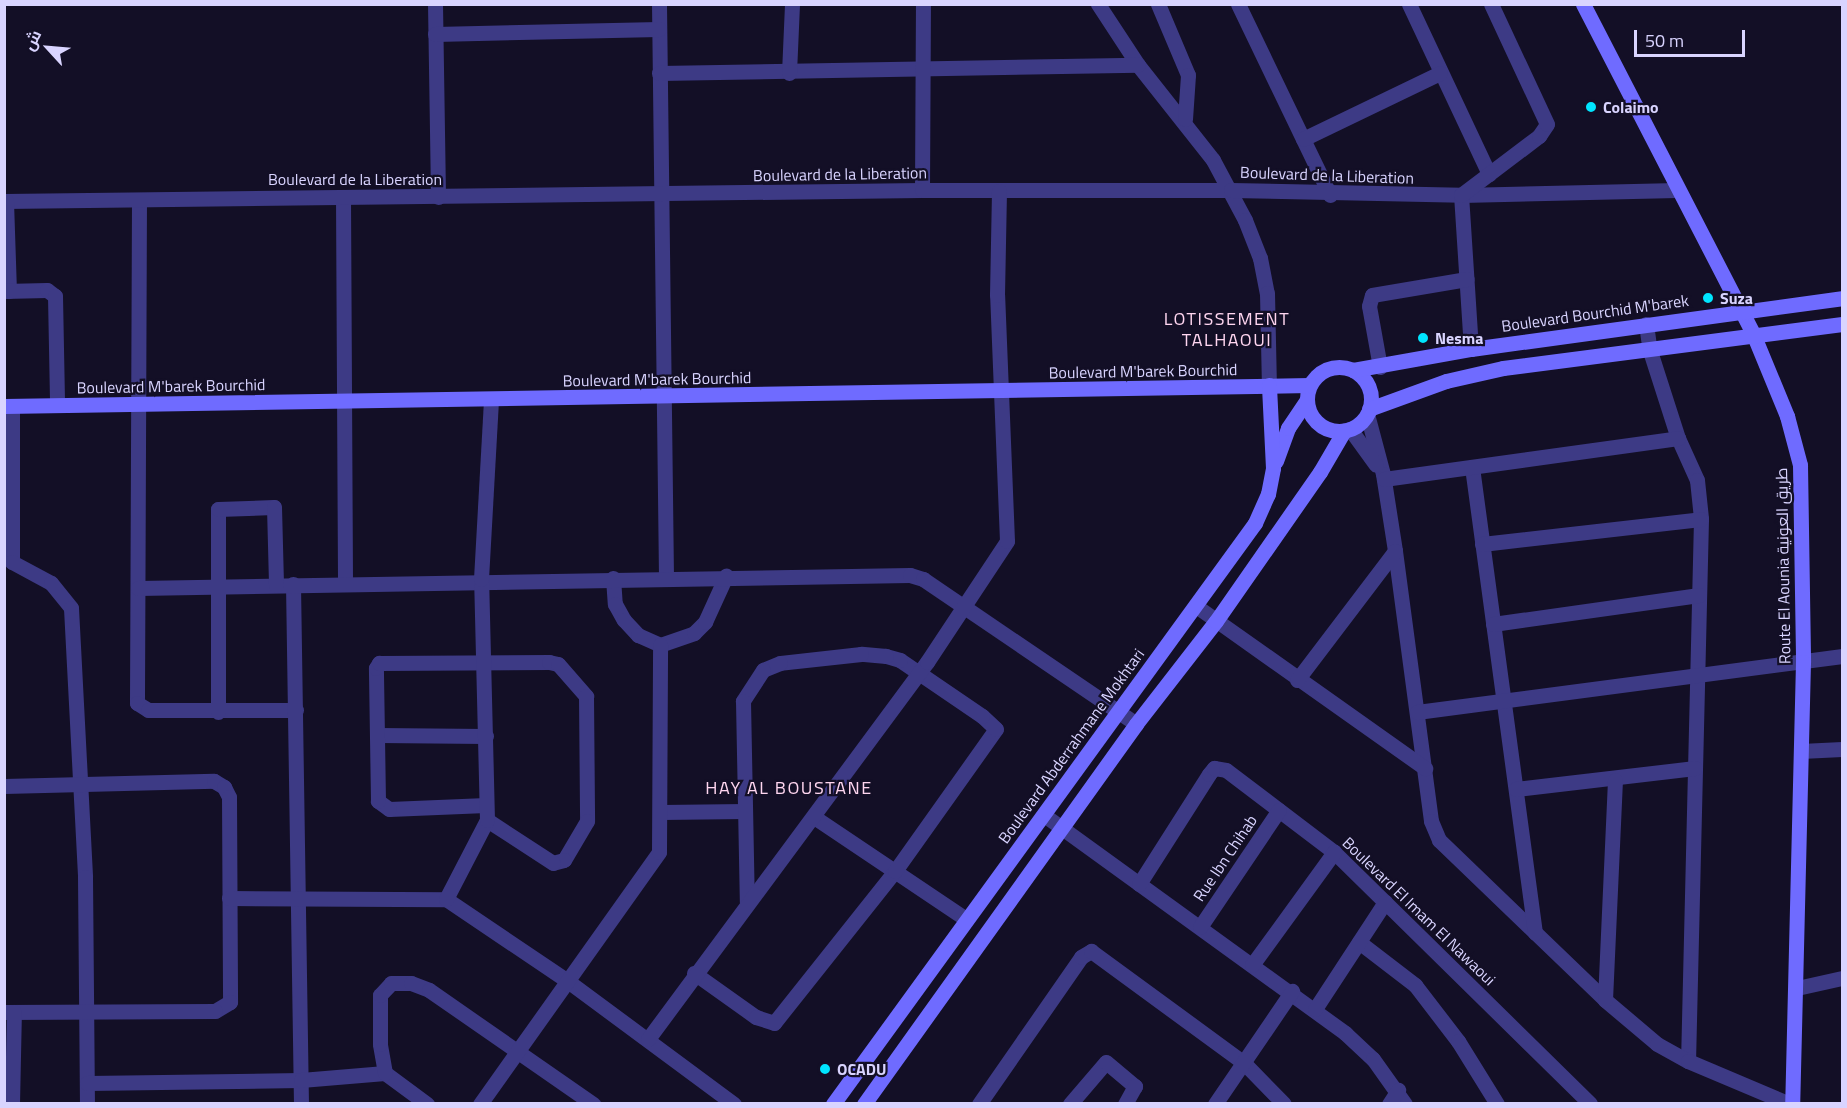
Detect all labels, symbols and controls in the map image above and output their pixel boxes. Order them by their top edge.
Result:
north arrow [18,18,78,78]
scale bar [1637,18,1748,56]
text: ش [17,26,47,55]
text: 50 m [1645,27,1684,54]
place label: Colaimo [1603,97,1659,117]
marker: Colaimo [1584,100,1598,114]
street label: Boulevard de la Liberation [1240,162,1414,188]
street label: Boulevard de la Liberation [753,163,927,185]
street label: Boulevard de la Liberation [268,169,442,189]
place label: Suza [1720,288,1753,308]
street label: Boulevard Bourchid M'barek [1500,290,1690,336]
marker: Suza [1701,291,1715,305]
district label: LOTISSEMENT TALHAOUI [1164,309,1290,352]
place label: Nesma [1435,328,1483,348]
marker: Nesma [1416,331,1430,345]
street label: Boulevard M'barek Bourchid [1048,360,1238,382]
street label: Boulevard M'barek Bourchid [562,368,752,390]
street label: Boulevard M'barek Bourchid [76,375,266,397]
street label: Route El Aounia طريق العونية [1772,468,1794,664]
street label: Boulevard Abderrahmane Mokhtari [994,645,1148,847]
district label: HAY AL BOUSTANE [705,777,873,799]
street label: Rue Ibn Chihab [1189,811,1261,905]
street label: Boulevard El Imam El Nawaoui [1339,833,1499,989]
place label: OCADU [837,1059,886,1079]
marker: OCADU [818,1062,832,1076]

